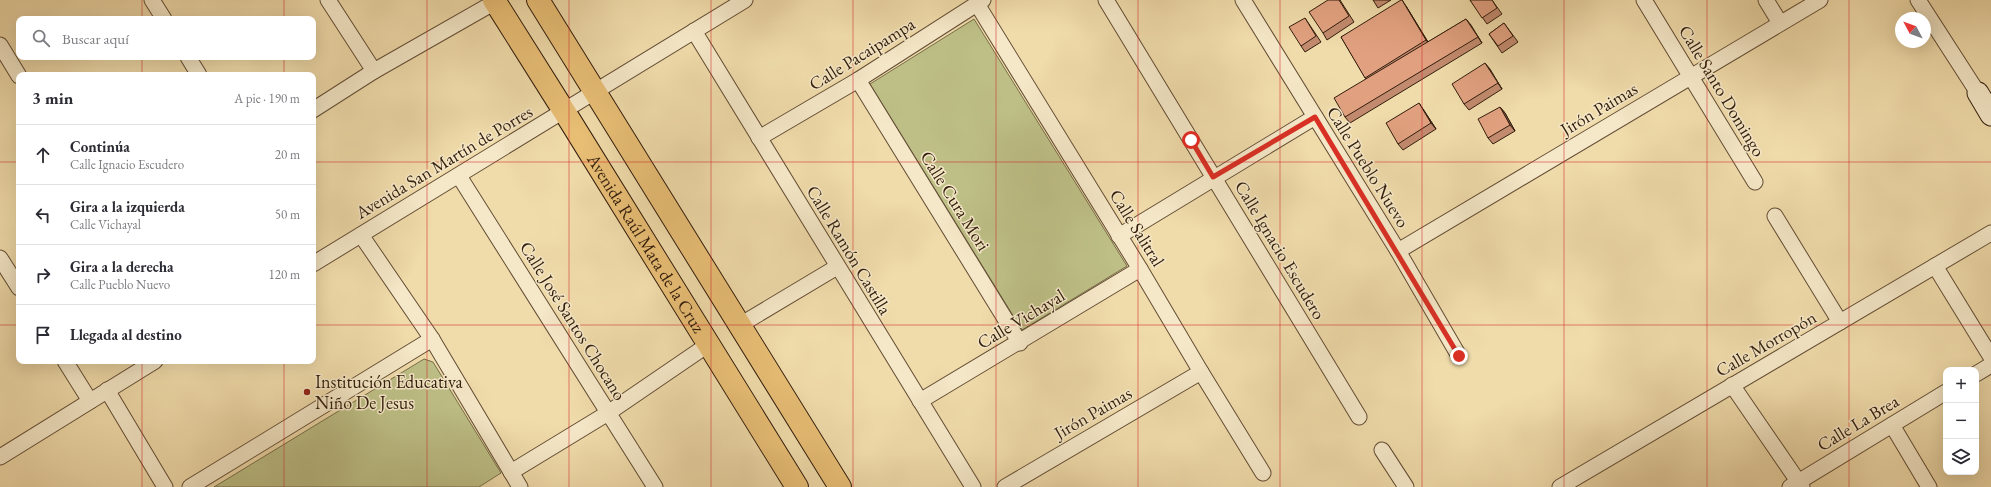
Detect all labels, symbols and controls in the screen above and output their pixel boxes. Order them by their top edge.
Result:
street label: Calle Pacaipampa [805,11,920,95]
north arrow [1895,12,1931,48]
search box [16,16,316,60]
street label: Calle Santo Domingo [1674,21,1771,161]
icon: search [30,27,52,49]
text: Buscar aquí [62,29,129,48]
street label: Jirón Paimas [1554,76,1642,142]
text: 3 min [32,87,73,109]
text: A pie · 190 m [234,90,300,107]
street label: Avenida San Martín de Porres [350,99,537,224]
street label: Calle Pueblo Nuevo [1322,102,1415,232]
route start [1182,131,1200,149]
text: Continúa [70,137,130,156]
icon: ahead [32,144,54,166]
text: 20 m [275,146,300,163]
street label: Calle Cura Mori [916,147,996,255]
street label: Avenida Raúl Mata de la Cruz [582,148,711,337]
text: Calle Ignacio Escudero [70,156,184,173]
street label: Calle Ignacio Escudero [1230,176,1331,323]
street label: Calle Ramón Castilla [802,181,898,319]
street label: Calle Salitral [1105,185,1170,271]
text: Gira a la izquierda [70,197,185,216]
icon: left [32,204,54,226]
text: 50 m [275,206,300,223]
text: Calle Vichayal [70,216,141,233]
street label: Calle José Santos Chocano [515,237,632,405]
text: Gira a la derecha [70,257,174,276]
icon: right [32,264,54,286]
text: 120 m [269,266,300,283]
text: Calle Pueblo Nuevo [70,276,170,293]
street label: Calle Vichayal [973,283,1069,354]
street label: Calle Morropón [1711,305,1821,382]
icon: arrive [32,324,54,346]
text: Llegada al destino [70,325,182,344]
route end [1450,347,1468,365]
map controls [1943,367,1979,475]
button: + [1943,367,1979,403]
place label: Institución Educativa Niño De Jesus [315,370,464,414]
street label: Jirón Paimas [1048,381,1136,445]
marker: Institución Educativa Niño De Jesus [302,387,312,397]
street label: Calle La Brea [1813,389,1903,456]
button: − [1943,403,1979,439]
button: layers [1943,439,1979,475]

